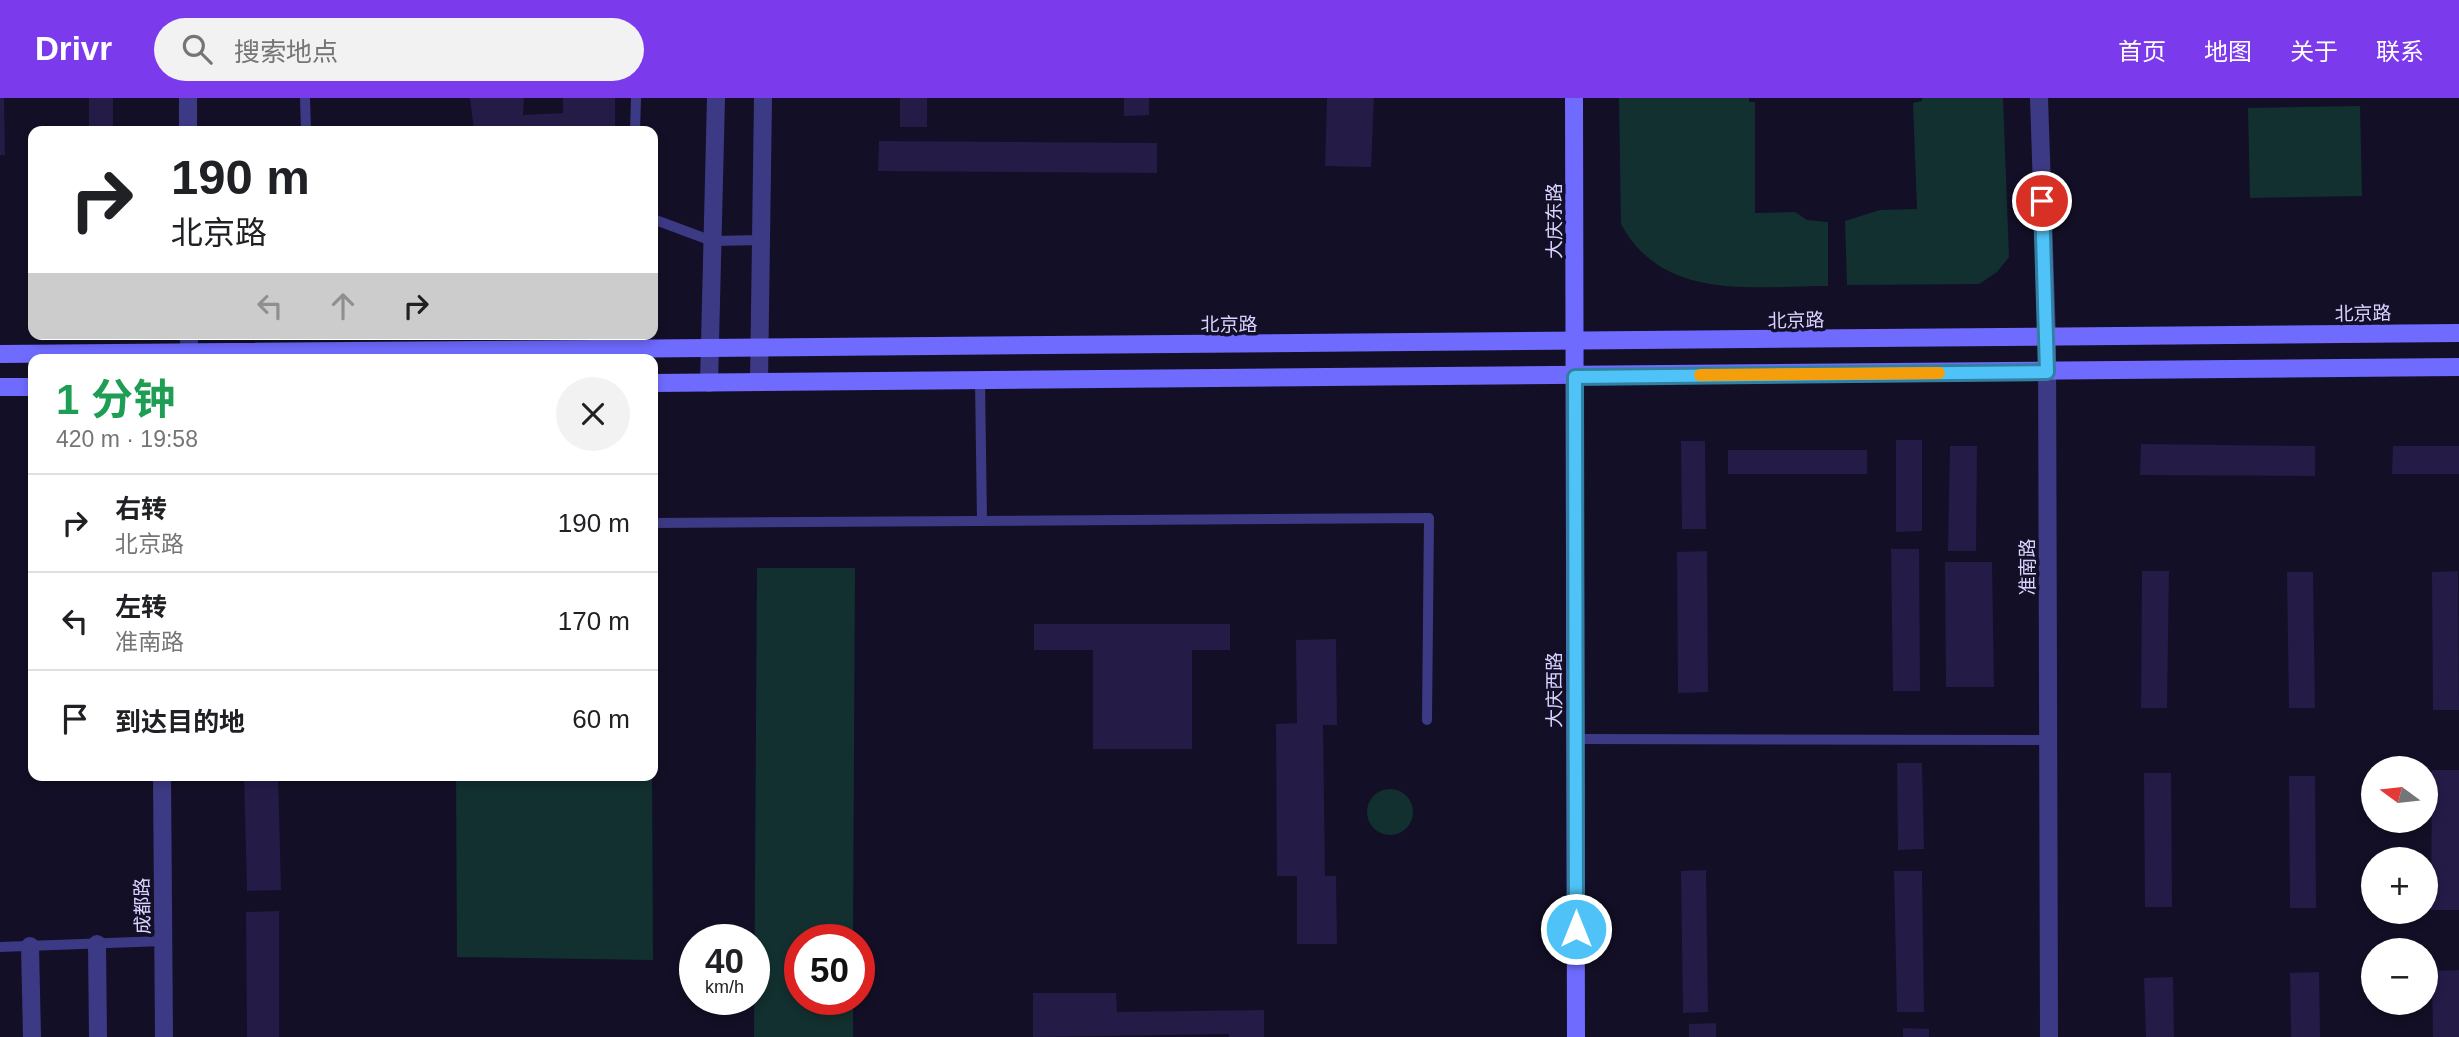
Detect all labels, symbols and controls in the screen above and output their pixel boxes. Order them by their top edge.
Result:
search box [154,18,644,81]
text: Drivr [35,30,112,67]
icon: search [178,30,216,68]
text: 搜索地点 [234,37,338,67]
text: 首页 [2118,38,2166,65]
text: 地图 [2204,38,2252,65]
text: 关于 [2290,38,2338,65]
text: 联系 [2376,38,2424,65]
text: 190 m [171,150,310,204]
icon: right [56,154,147,245]
pin [2012,171,2072,231]
icon: arrive [2023,182,2061,220]
street label: 大庆东路 [1544,183,1565,259]
text: 北京路 [171,215,267,251]
icon: left [251,287,289,325]
icon: ahead [324,287,362,325]
icon: right [397,287,435,325]
street label: 北京路 [2334,303,2392,324]
street label: 北京路 [1767,310,1825,331]
street label: 北京路 [1200,314,1258,335]
text: 1 分钟 [56,376,175,423]
button: close [556,377,630,451]
text: 420 m · 19:58 [56,426,198,452]
text: 右转 [115,494,167,524]
icon: right [56,504,94,542]
text: 190 m [558,508,630,538]
text: 北京路 [115,531,184,557]
street label: 准南路 [2017,538,2038,596]
text: 左转 [115,592,167,622]
icon: left [56,602,94,640]
text: 170 m [558,606,630,636]
text: 准南路 [115,629,184,655]
street label: 大庆西路 [1544,652,1565,728]
icon: arrive [56,700,94,738]
text: 60 m [572,704,630,734]
text: 到达目的地 [115,707,245,737]
north arrow [2361,756,2438,833]
map controls [2361,756,2438,1015]
button: + [2361,847,2438,924]
street label: 成都路 [132,877,153,935]
position arrow [1539,892,1613,966]
speed limit sign: 50 [784,924,875,1015]
button: − [2361,938,2438,1015]
text: 40 [705,941,744,980]
text: km/h [705,977,744,997]

